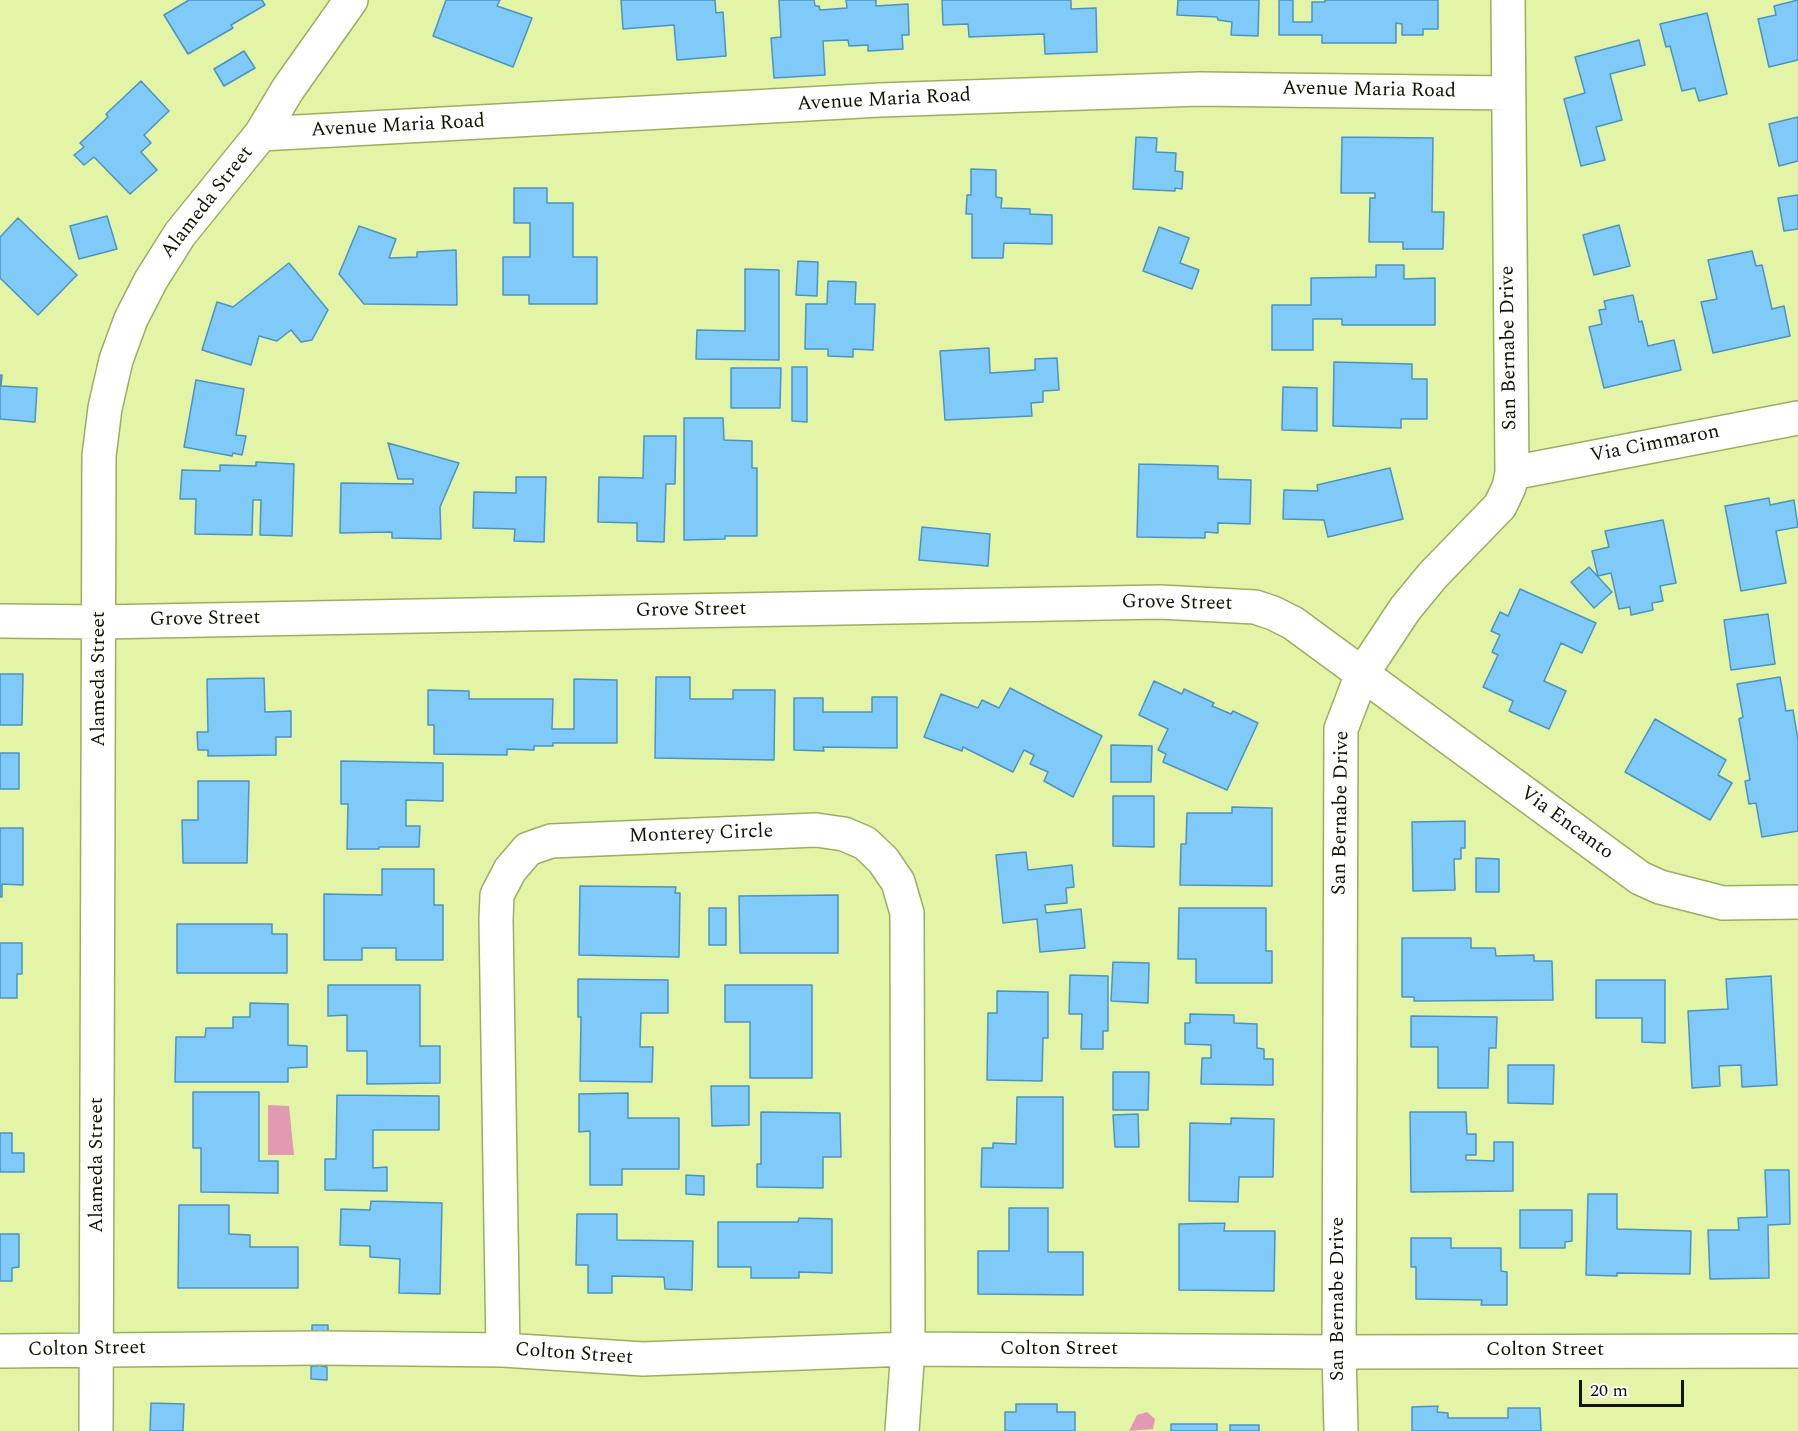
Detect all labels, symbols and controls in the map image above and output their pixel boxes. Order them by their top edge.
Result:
street label: Avenue Maria Road [1282,77,1456,105]
street label: Avenue Maria Road [796,84,972,118]
street label: Avenue Maria Road [310,110,486,144]
street label: Alameda Street [157,142,259,264]
street label: San Bernabe Drive [1497,266,1523,430]
street label: Via Cimmaron [1588,421,1722,469]
street label: Grove Street [1121,591,1233,617]
street label: Grove Street [635,598,747,624]
street label: Grove Street [149,607,261,633]
street label: Alameda Street [88,611,112,747]
street label: San Bernabe Drive [1329,731,1355,895]
street label: Via Encanto [1515,782,1617,866]
street label: Monterey Circle [628,820,774,850]
street label: Alameda Street [86,1097,110,1233]
street label: San Bernabe Drive [1327,1217,1351,1381]
street label: Colton Street [28,1337,146,1363]
street label: Colton Street [1000,1338,1118,1362]
street label: Colton Street [514,1339,634,1371]
street label: Colton Street [1486,1339,1604,1363]
scale bar [1582,1368,1687,1406]
text: 20 m [1590,1377,1628,1404]

